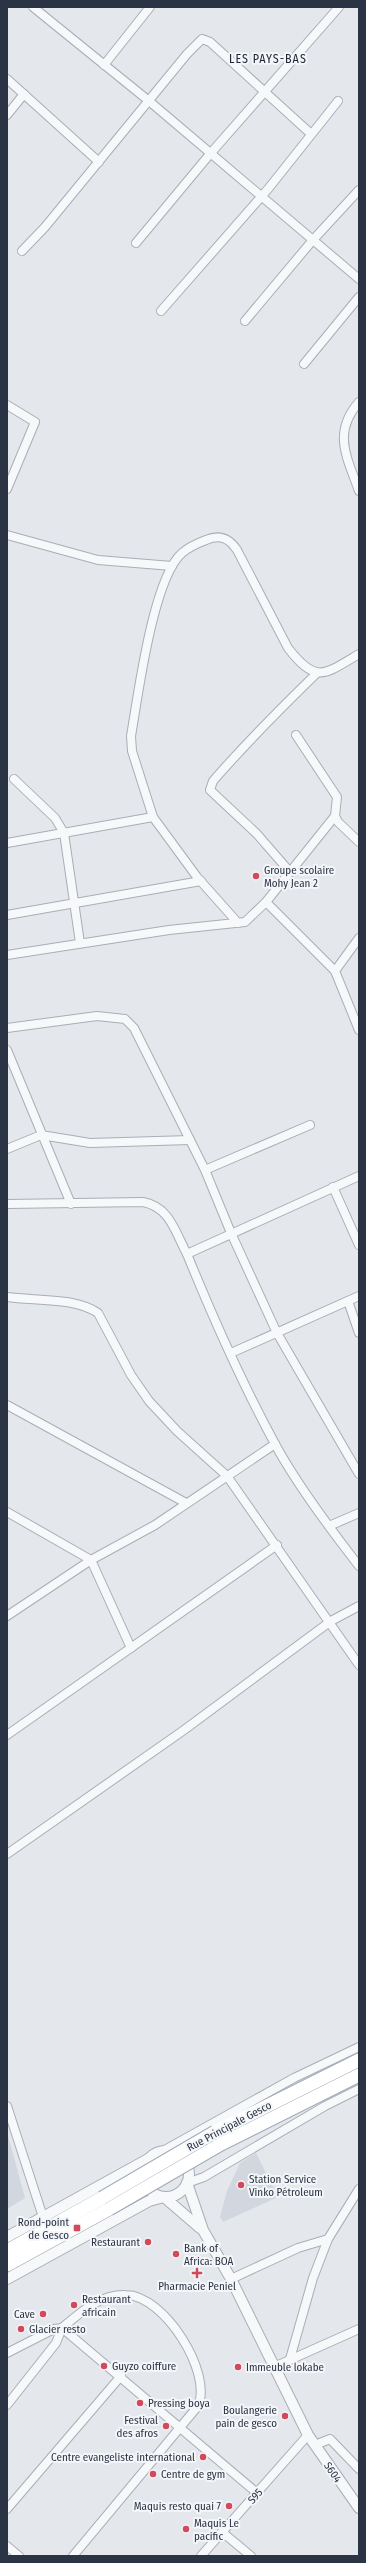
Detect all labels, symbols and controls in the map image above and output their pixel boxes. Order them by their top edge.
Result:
district label: LES PAYS-BAS [229,52,307,66]
place label: Groupe scolaire Mohy Jean 2 [264,864,334,890]
marker: Groupe scolaire Mohy Jean 2 [251,871,261,881]
street label: Rue Principale Gesco [185,2099,274,2154]
place label: Station Service Vinko Pétroleum [249,2173,323,2199]
marker: Station Service Vinko Pétroleum [236,2180,246,2190]
place label: Rond-point de Gesco [18,2216,69,2242]
marker: Rond-point de Gesco [72,2223,82,2233]
place label: Restaurant [91,2236,140,2249]
marker: Restaurant [143,2237,153,2247]
place label: Bank of Africa: BOA [184,2242,233,2268]
marker: Bank of Africa: BOA [171,2249,181,2259]
marker: Pharmacie Peniel [192,2268,202,2278]
place label: Pharmacie Peniel [158,2280,236,2293]
place label: Restaurant africain [82,2293,131,2319]
marker: Restaurant africain [69,2300,79,2310]
place label: Cave [14,2308,35,2321]
marker: Cave [38,2309,48,2319]
place label: Glacier resto [29,2323,86,2336]
marker: Glacier resto [16,2324,26,2334]
place label: Guyzo coiffure [112,2360,176,2373]
marker: Guyzo coiffure [99,2361,109,2371]
place label: Immeuble lokabe [246,2361,324,2374]
marker: Immeuble lokabe [233,2362,243,2372]
place label: Pressing boya [148,2397,210,2410]
marker: Pressing boya [135,2398,145,2408]
place label: Boulangerie pain de gesco [215,2404,277,2430]
marker: Boulangerie pain de gesco [280,2411,290,2421]
place label: Festival des afros [117,2414,158,2440]
marker: Festival des afros [161,2421,171,2431]
place label: Centre evangeliste international [51,2451,195,2464]
marker: Centre evangeliste international [198,2452,208,2462]
street label: S604 [321,2460,344,2486]
place label: Centre de gym [161,2468,225,2481]
marker: Centre de gym [148,2469,158,2479]
street label: S95 [245,2486,265,2507]
place label: Maquis resto quai 7 [134,2500,222,2513]
marker: Maquis resto quai 7 [224,2501,234,2511]
place label: Maquis Le pacific [194,2517,239,2543]
marker: Maquis Le pacific [181,2524,191,2534]

